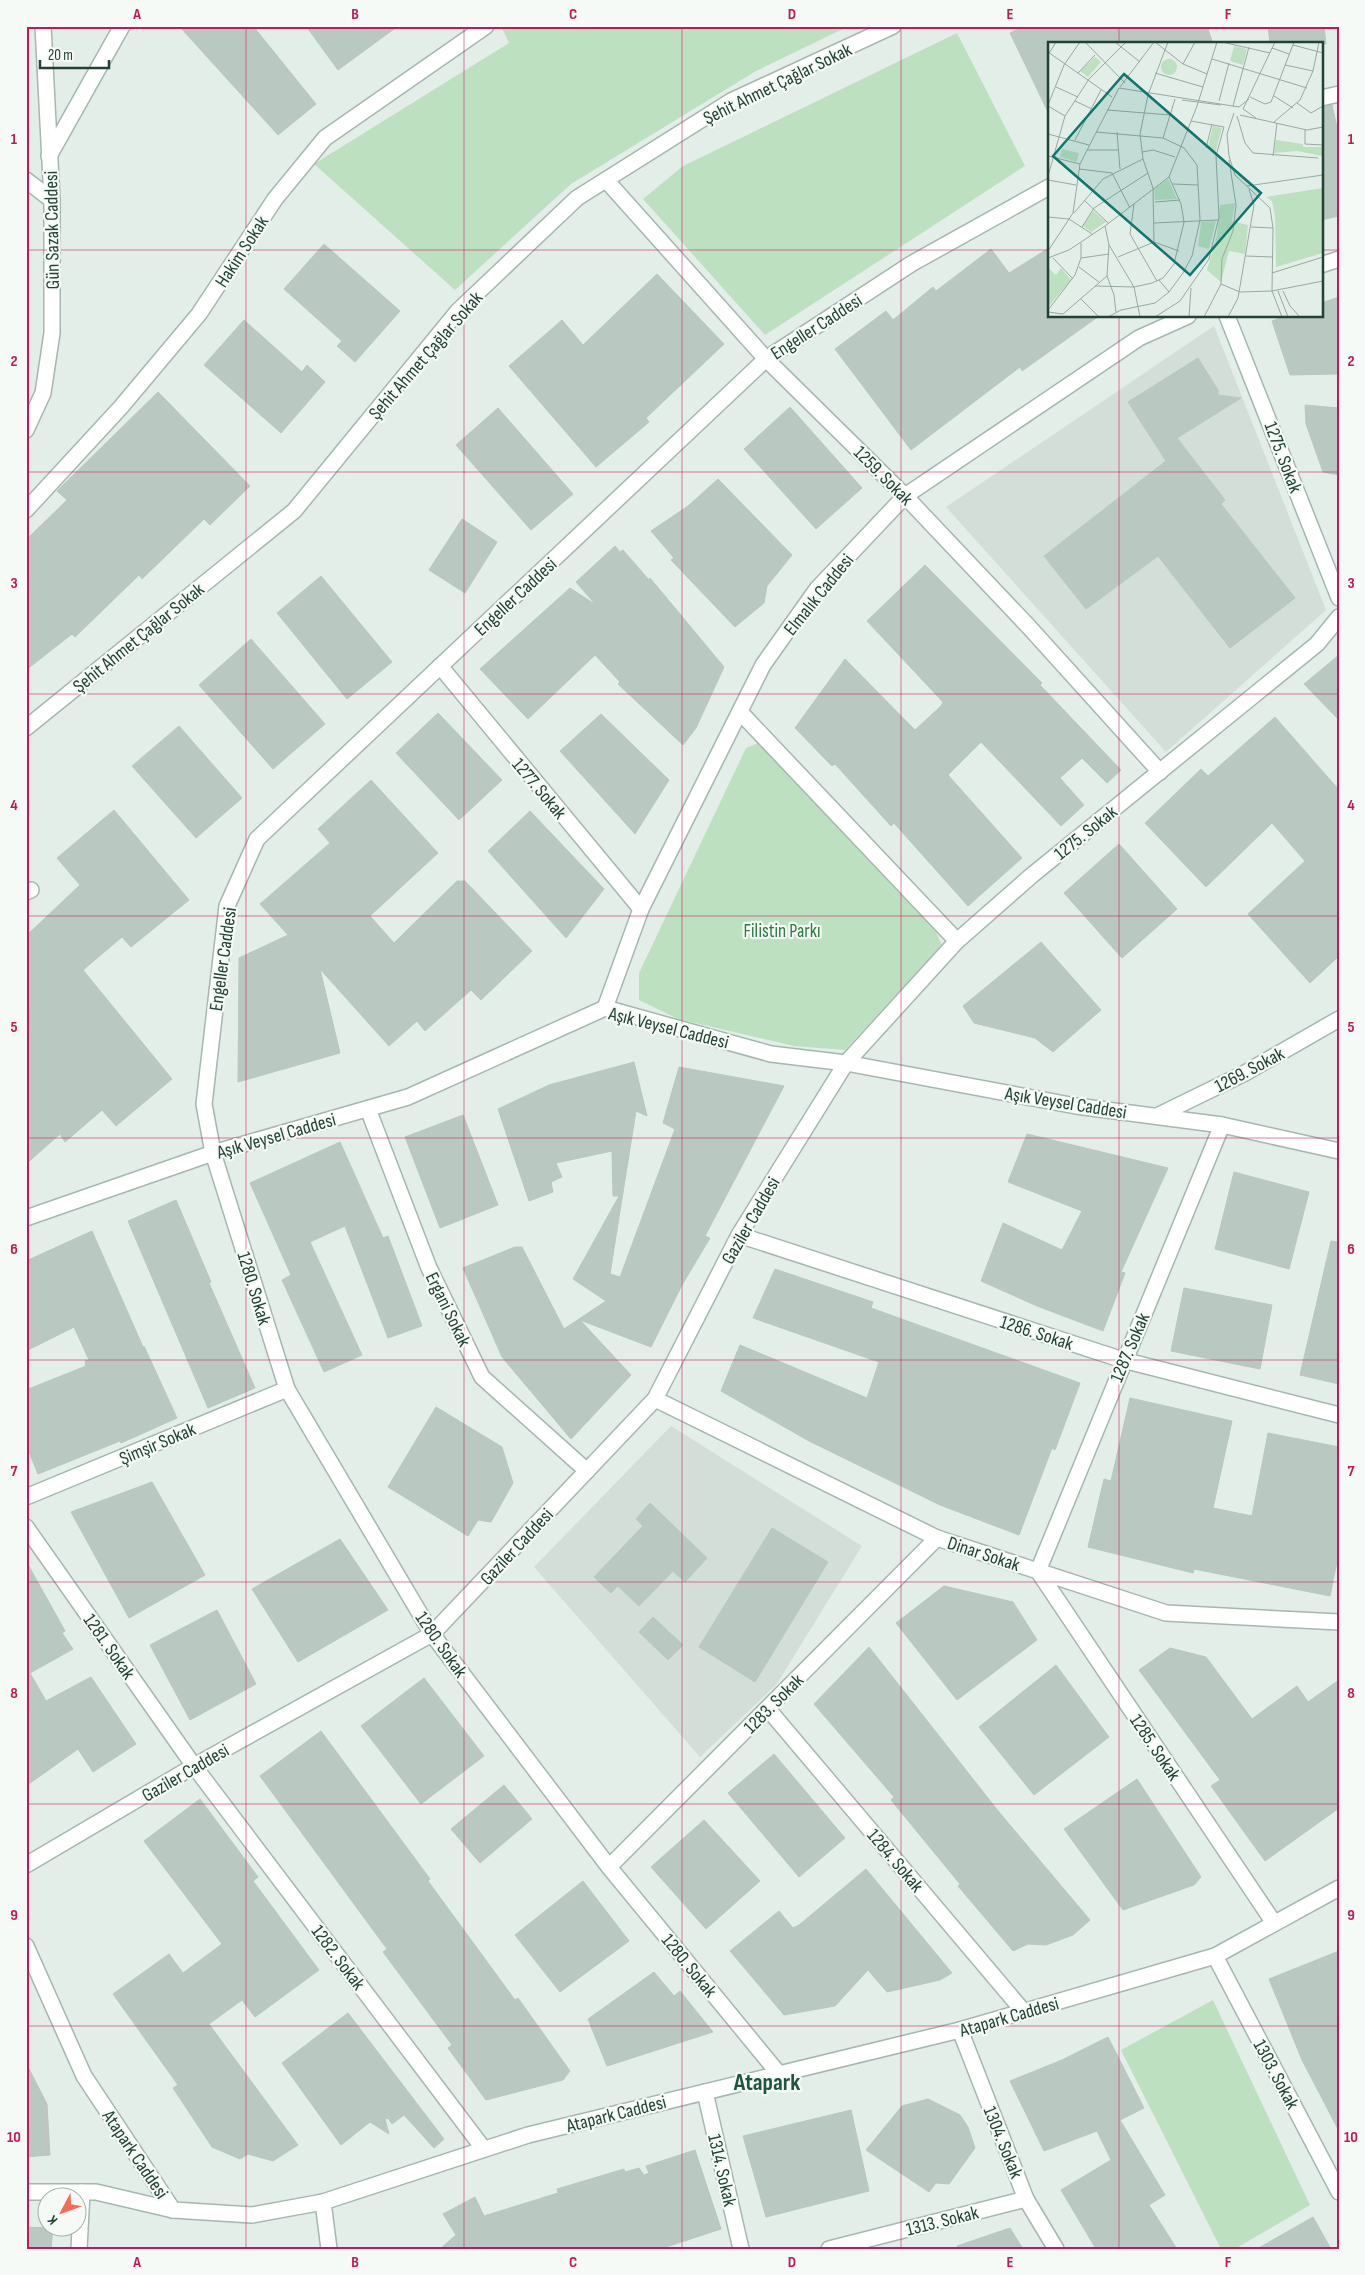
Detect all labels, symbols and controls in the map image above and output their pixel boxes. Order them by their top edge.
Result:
text: A [132,5,141,24]
text: B [351,5,359,24]
text: C [569,5,577,24]
text: D [788,5,796,24]
text: E [1007,5,1014,24]
text: F [1225,5,1232,24]
scale bar [40,38,109,70]
street label: Şehit Ahmet Çağlar Sokak [700,38,856,130]
inset map [1048,42,1322,318]
text: 20 m [48,46,73,65]
text: 1 [11,130,18,149]
text: 1 [1348,130,1355,149]
street label: Gün Sazak Caddesi [40,171,65,289]
street label: Hakim Sokak [211,211,274,292]
street label: Şehit Ahmet Çağlar Sokak [364,287,489,425]
street label: Engeller Caddesi [767,289,867,365]
text: 2 [10,352,18,371]
text: 2 [1347,352,1355,371]
street label: 1275. Sokak [1259,419,1307,497]
street label: 1259. Sokak [848,442,918,511]
street label: Elmalık Caddesi [779,550,859,640]
street label: Engeller Caddesi [470,553,562,641]
text: 3 [10,574,18,593]
text: 3 [1347,574,1355,593]
street label: Şehit Ahmet Çağlar Sokak [69,578,210,698]
street label: 1277. Sokak [507,754,571,825]
text: 4 [10,796,18,815]
text: 4 [1347,796,1355,815]
street label: 1275. Sokak [1050,800,1123,866]
street label: Engeller Caddesi [205,906,242,1012]
park label: Filistin Parkı [743,920,821,943]
street label: Aşık Veysel Caddesi [605,1002,731,1054]
text: 5 [10,1018,18,1037]
text: 5 [1347,1018,1355,1037]
street label: 1269. Sokak [1211,1042,1289,1098]
street label: Aşık Veysel Caddesi [1002,1082,1128,1124]
street label: Aşık Veysel Caddesi [213,1108,339,1165]
street label: Gaziler Caddesi [717,1173,785,1268]
text: 6 [10,1240,18,1259]
text: 6 [1347,1240,1355,1259]
street label: 1280. Sokak [232,1249,276,1329]
street label: Ergani Sokak [420,1269,476,1351]
street label: 1287. Sokak [1105,1309,1156,1386]
street label: 1286. Sokak [997,1311,1077,1356]
street label: Şimşir Sokak [116,1418,200,1471]
text: 7 [11,1462,18,1481]
text: 7 [1348,1462,1355,1481]
street label: Gaziler Caddesi [476,1504,558,1590]
street label: Dinar Sokak [944,1532,1023,1577]
street label: 1280. Sokak [410,1607,472,1683]
street label: 1281. Sokak [78,1610,140,1685]
street label: 1283. Sokak [739,1669,809,1739]
text: 8 [10,1684,18,1703]
text: 8 [1347,1684,1355,1703]
street label: 1285. Sokak [1124,1710,1186,1786]
street label: Gaziler Caddesi [138,1739,233,1807]
street label: 1284. Sokak [862,1825,928,1898]
text: 9 [10,1906,18,1925]
text: 9 [1347,1906,1355,1925]
street label: 1282. Sokak [306,1921,370,1996]
street label: 1280. Sokak [656,1929,722,2003]
street label: Atapark Caddesi [956,1992,1062,2043]
street label: 1303. Sokak [1248,2036,1304,2114]
district label: Atapark [733,2068,800,2097]
street label: Atapark Caddesi [563,2091,669,2138]
street label: 1304. Sokak [978,2103,1028,2183]
street label: Atapark Caddesi [96,2105,173,2204]
text: 10 [7,2128,21,2147]
text: 10 [1344,2128,1358,2147]
street label: 1314. Sokak [702,2132,741,2210]
north arrow [38,2188,88,2238]
street label: 1313. Sokak [904,2201,982,2242]
text: K [44,2212,61,2228]
text: A [132,2253,141,2272]
text: B [351,2253,359,2272]
text: C [569,2253,577,2272]
text: D [788,2253,796,2272]
text: E [1007,2253,1014,2272]
text: F [1225,2253,1232,2272]

